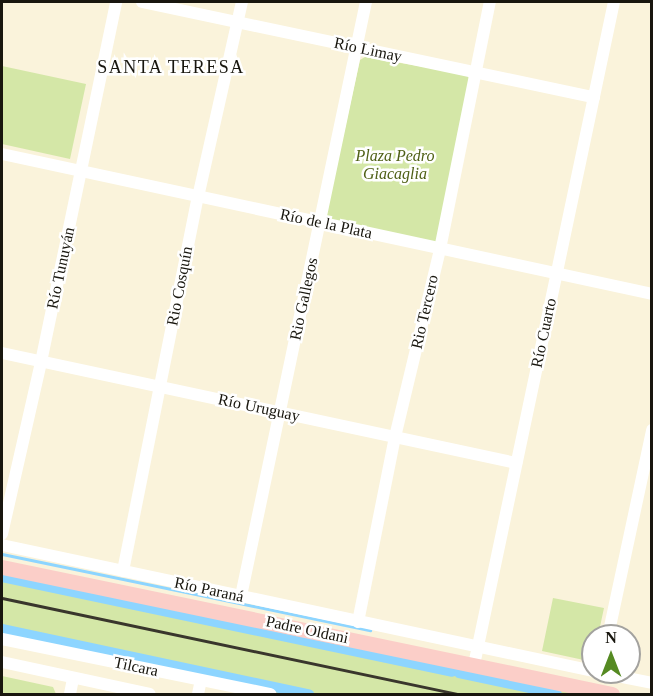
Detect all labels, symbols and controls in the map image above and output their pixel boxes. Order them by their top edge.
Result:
street label: Río Limay [332,33,404,67]
district label: SANTA TERESA [96,56,246,78]
park label: Plaza Pedro Giacaglia [356,146,434,184]
street label: Río de la Plata [278,205,374,243]
street label: Río Tunuyán [43,225,79,311]
street label: Rio Cosquín [163,245,197,327]
street label: Rio Gallegos [286,256,322,342]
street label: Rio Tercero [407,273,443,351]
street label: Río Cuarto [527,296,561,370]
street label: Río Uruguay [216,390,302,426]
street label: Río Paraná [172,573,246,607]
street label: Padre Oldani [264,612,350,648]
north arrow [581,624,641,684]
text: N [605,629,617,646]
street label: Tilcara [112,653,160,681]

